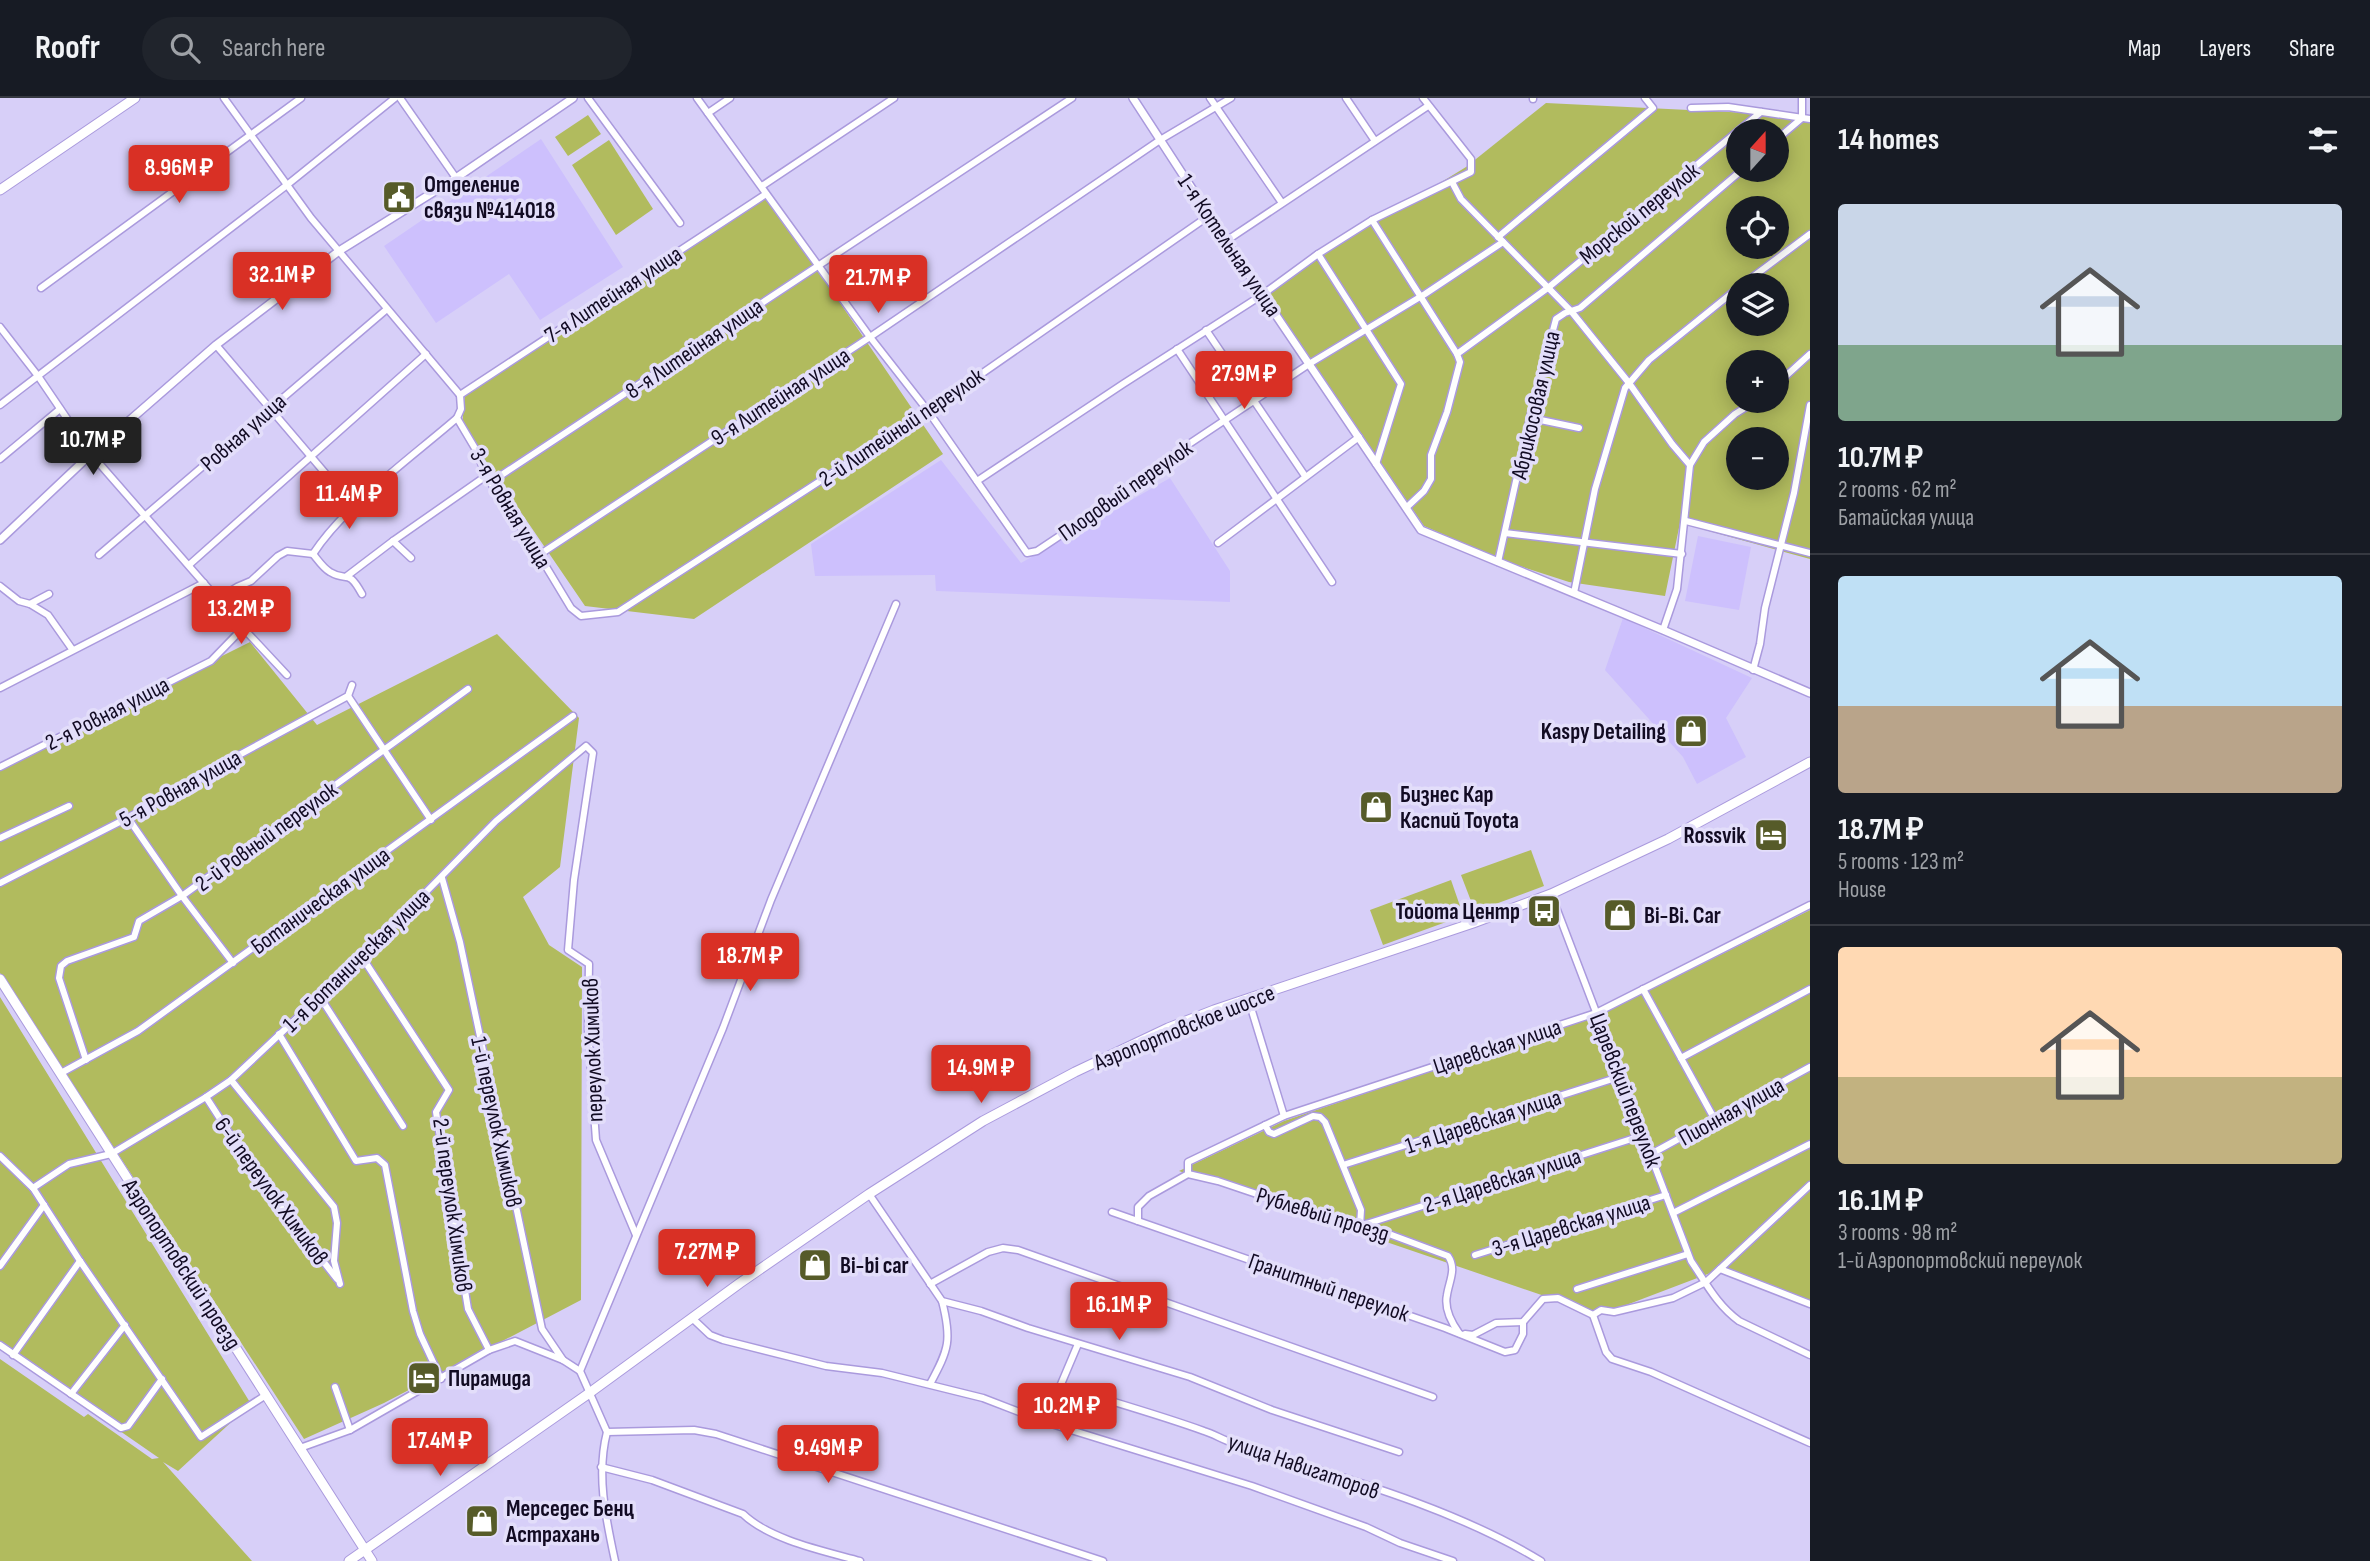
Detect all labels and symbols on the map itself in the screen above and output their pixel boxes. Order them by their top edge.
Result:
north arrow [1726,119,1788,182]
pin: 8.96M ₽ [114,146,244,205]
street label: Морской переулок [1574,157,1705,271]
street label: 1-я Котельная улица [1171,169,1287,322]
place label: Отделение связи №414018 [424,171,556,225]
public building icon: Отделение связи №414018 [380,178,418,216]
street label: 7-я Литейная улица [540,240,687,350]
pin: 32.1M ₽ [217,252,347,312]
pin: 21.7M ₽ [813,256,943,315]
street label: 8-я Литейная улица [620,292,769,405]
street label: Абрикосовая улица [1505,329,1567,483]
street label: 9-я Литейная улица [706,341,855,452]
pin: 27.9M ₽ [1179,352,1309,411]
street label: 2-й Литейный переулок [814,362,990,493]
street label: Ровная улица [195,388,292,478]
pin: 10.7M ₽ [28,418,158,477]
street label: Плодовый переулок [1053,434,1198,547]
street label: 3-я Ровная улица [463,443,557,574]
pin: 11.4M ₽ [284,472,414,531]
pin: 13.2M ₽ [176,587,306,646]
street label: 2-я Ровная улица [41,671,174,757]
shop icon: Kaspy Detailing [1672,712,1710,750]
place label: Kaspy Detailing [1541,718,1666,746]
street label: 5-я Ровная улица [115,744,246,834]
street label: 2-й Ровный переулок [190,776,343,898]
place label: Бизнес Кар Каспий Toyota [1400,781,1519,835]
shop icon: Бизнес Кар Каспий Toyota [1357,788,1395,826]
hotel icon: Rossvik [1752,816,1790,854]
place label: Rossvik [1684,822,1746,850]
street label: Ботаническая улица [246,841,396,961]
street label: 1-я Ботаническая улица [277,883,436,1038]
bus stop icon: Тойота Центр [1525,892,1563,930]
shop icon: Bi-Bi. Car [1601,896,1639,934]
place label: Тойота Центр [1395,898,1520,926]
place label: Bi-Bi. Car [1644,902,1721,930]
pin: 18.7M ₽ [685,934,815,993]
street label: переулок Химиков [576,977,610,1122]
street label: Аэропортовское шоссе [1089,979,1279,1077]
street label: Царевский переулок [1583,1009,1667,1172]
street label: Царевская улица [1430,1013,1565,1081]
street label: 1-й переулок Химиков [464,1034,528,1210]
pin: 14.9M ₽ [916,1046,1046,1105]
street label: Пионная улица [1674,1071,1789,1152]
street label: 1-я Царевская улица [1402,1084,1565,1160]
street label: 6-й переулок Химиков [208,1112,334,1271]
street label: 2-й переулок Химиков [426,1116,478,1294]
street label: 2-я Царевская улица [1420,1142,1585,1220]
street label: Аэропортовский проезд [115,1173,247,1355]
street label: Рублевый проезд [1253,1182,1392,1248]
street label: 3-я Царевская улица [1489,1189,1654,1263]
pin: 7.27M ₽ [642,1230,772,1289]
shop icon: Bi-bi car [796,1246,834,1284]
street label: Гранитный переулок [1245,1247,1413,1329]
place label: Bi-bi car [840,1252,909,1280]
pin: 16.1M ₽ [1054,1282,1184,1342]
hotel icon: Пирамида [405,1359,443,1397]
place label: Пирамида [448,1365,531,1393]
pin: 10.2M ₽ [1002,1384,1132,1443]
pin: 17.4M ₽ [375,1418,505,1478]
pin: 9.49M ₽ [763,1426,893,1485]
street label: улица Навигаторов [1224,1428,1383,1506]
place label: Мерседес Бенц Астрахань [505,1495,635,1549]
shop icon: Мерседес Бенц Астрахань [463,1502,501,1540]

